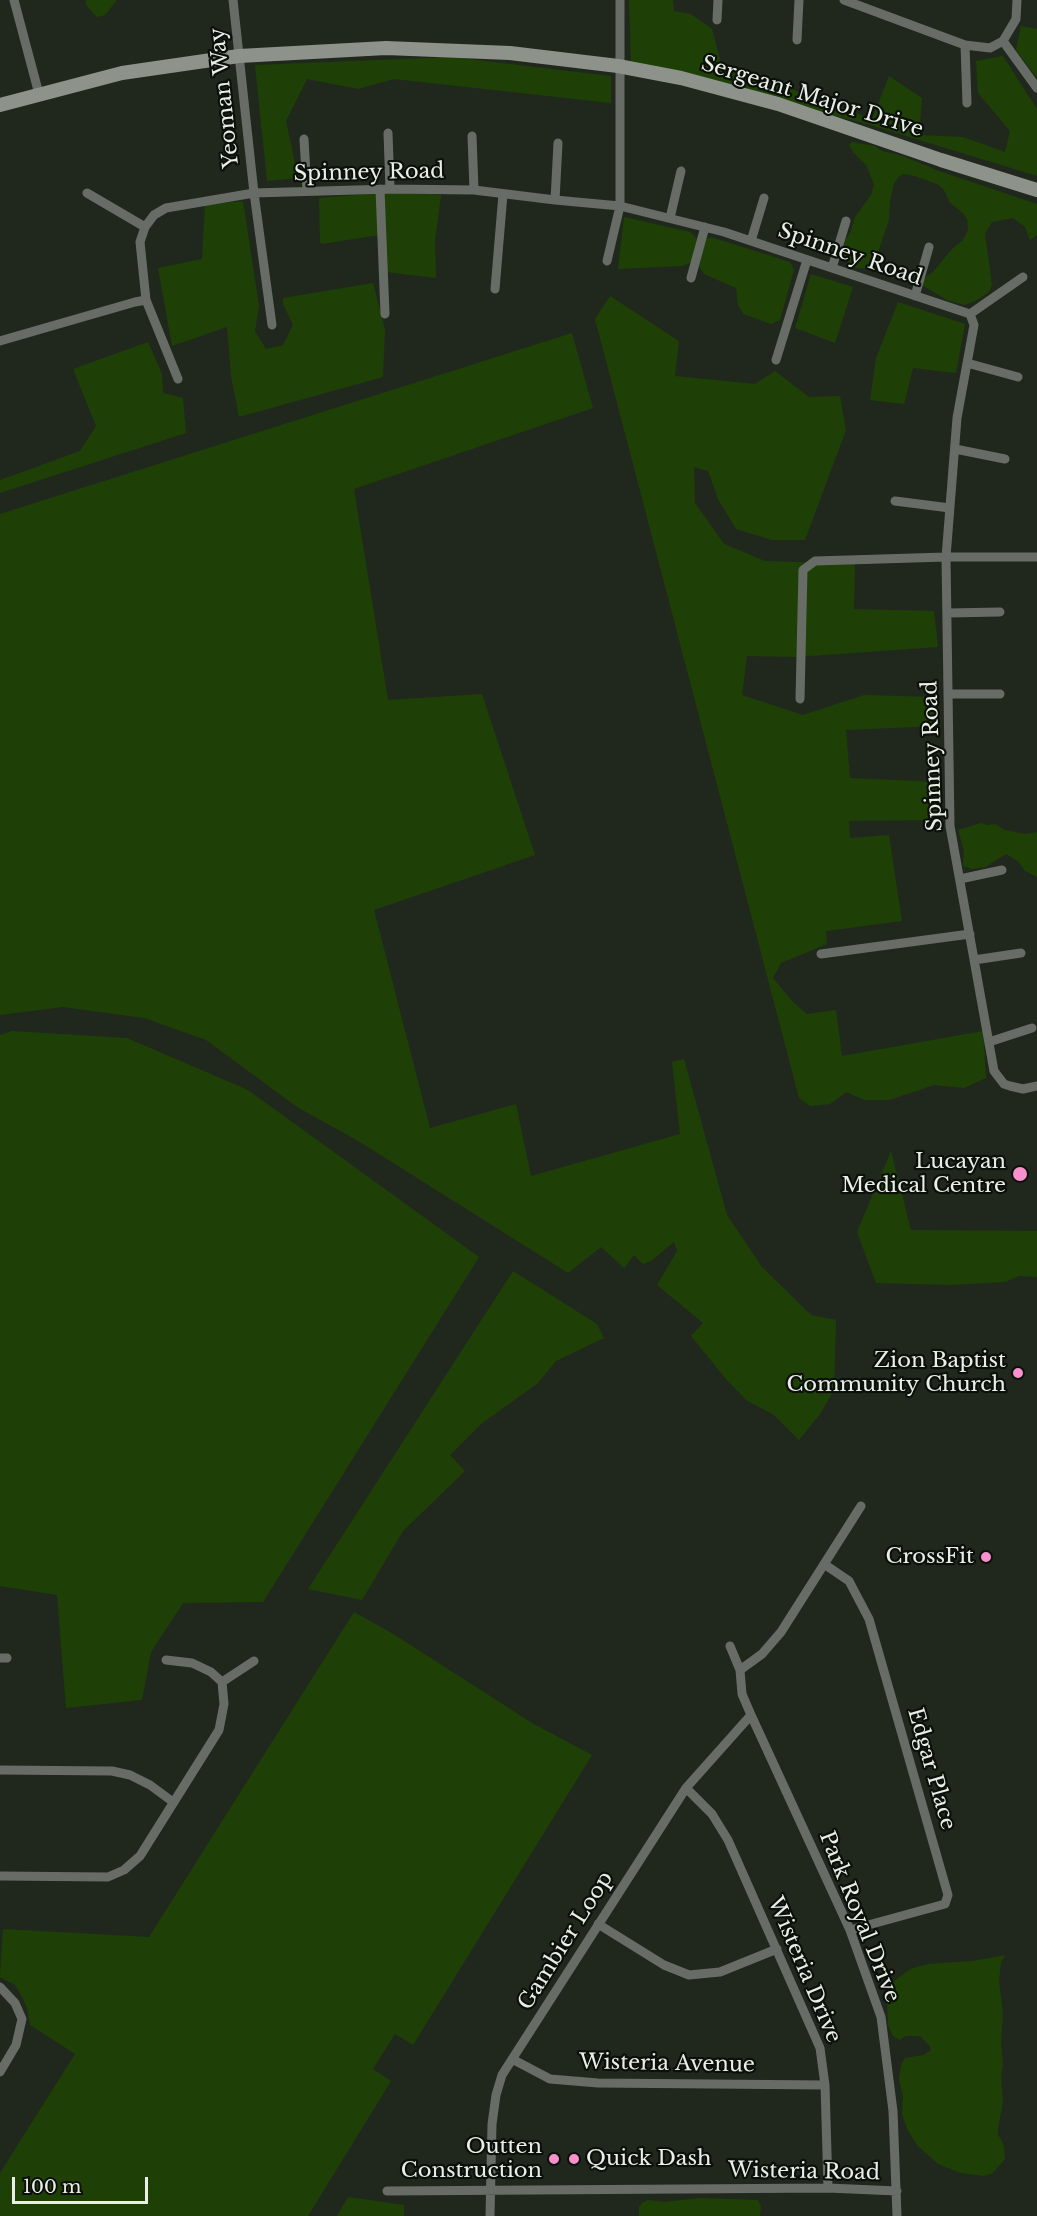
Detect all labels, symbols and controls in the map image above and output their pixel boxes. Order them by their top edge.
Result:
street label: Yeoman Way [205,26,245,170]
street label: Sergeant Major Drive [698,51,926,143]
street label: Spinney Road [293,159,445,187]
street label: Spinney Road [775,219,925,291]
street label: Spinney Road [918,680,948,832]
place label: Lucayan Medical Centre [841,1149,1006,1199]
marker: Lucayan Medical Centre [1011,1165,1029,1183]
place label: Zion Baptist Community Church [786,1348,1006,1398]
marker: Zion Baptist Community Church [1011,1366,1025,1380]
place label: CrossFit [886,1544,974,1570]
marker: CrossFit [979,1550,993,1564]
street label: Edgar Place [902,1705,960,1833]
street label: Park Royal Drive [813,1828,905,2006]
street label: Gambier Loop [513,1867,619,2015]
street label: Wisteria Drive [762,1893,846,2047]
street label: Wisteria Avenue [579,2050,755,2078]
place label: Outten Construction [401,2134,542,2184]
place label: Quick Dash [586,2146,711,2172]
marker: Outten Construction [547,2152,561,2166]
marker: Quick Dash [567,2152,581,2166]
street label: Wisteria Road [728,2158,880,2186]
scale bar [15,2165,152,2203]
text: 100 m [23,2176,81,2198]

